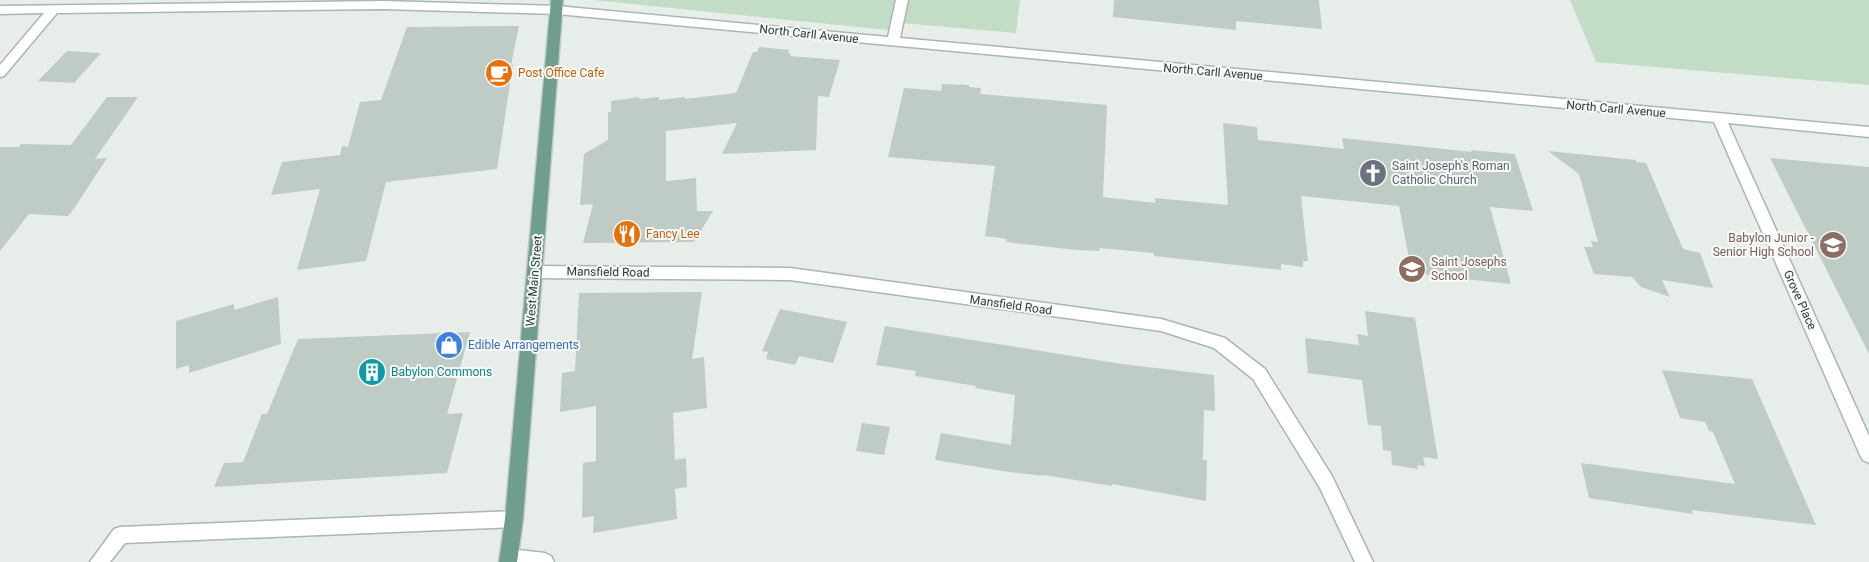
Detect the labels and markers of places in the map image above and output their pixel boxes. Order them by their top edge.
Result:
cafe icon: Post Office Cafe [484,58,514,88]
place label: Post Office Cafe [518,66,604,80]
church icon: Saint Joseph's Roman Catholic Church [1358,158,1388,188]
place label: Saint Joseph's Roman Catholic Church [1392,159,1510,187]
restaurant icon: Fancy Lee [612,219,642,249]
place label: Fancy Lee [646,227,700,241]
school or university icon: Babylon Junior - Senior High School [1818,230,1848,260]
place label: Babylon Junior - Senior High School [1713,231,1815,259]
school or university icon: Saint Josephs School [1397,254,1427,284]
place label: Saint Josephs School [1431,255,1507,283]
shop icon: Edible Arrangements [434,330,464,360]
place label: Edible Arrangements [468,338,579,352]
building icon: Babylon Commons [357,357,387,387]
place label: Babylon Commons [391,365,492,379]

